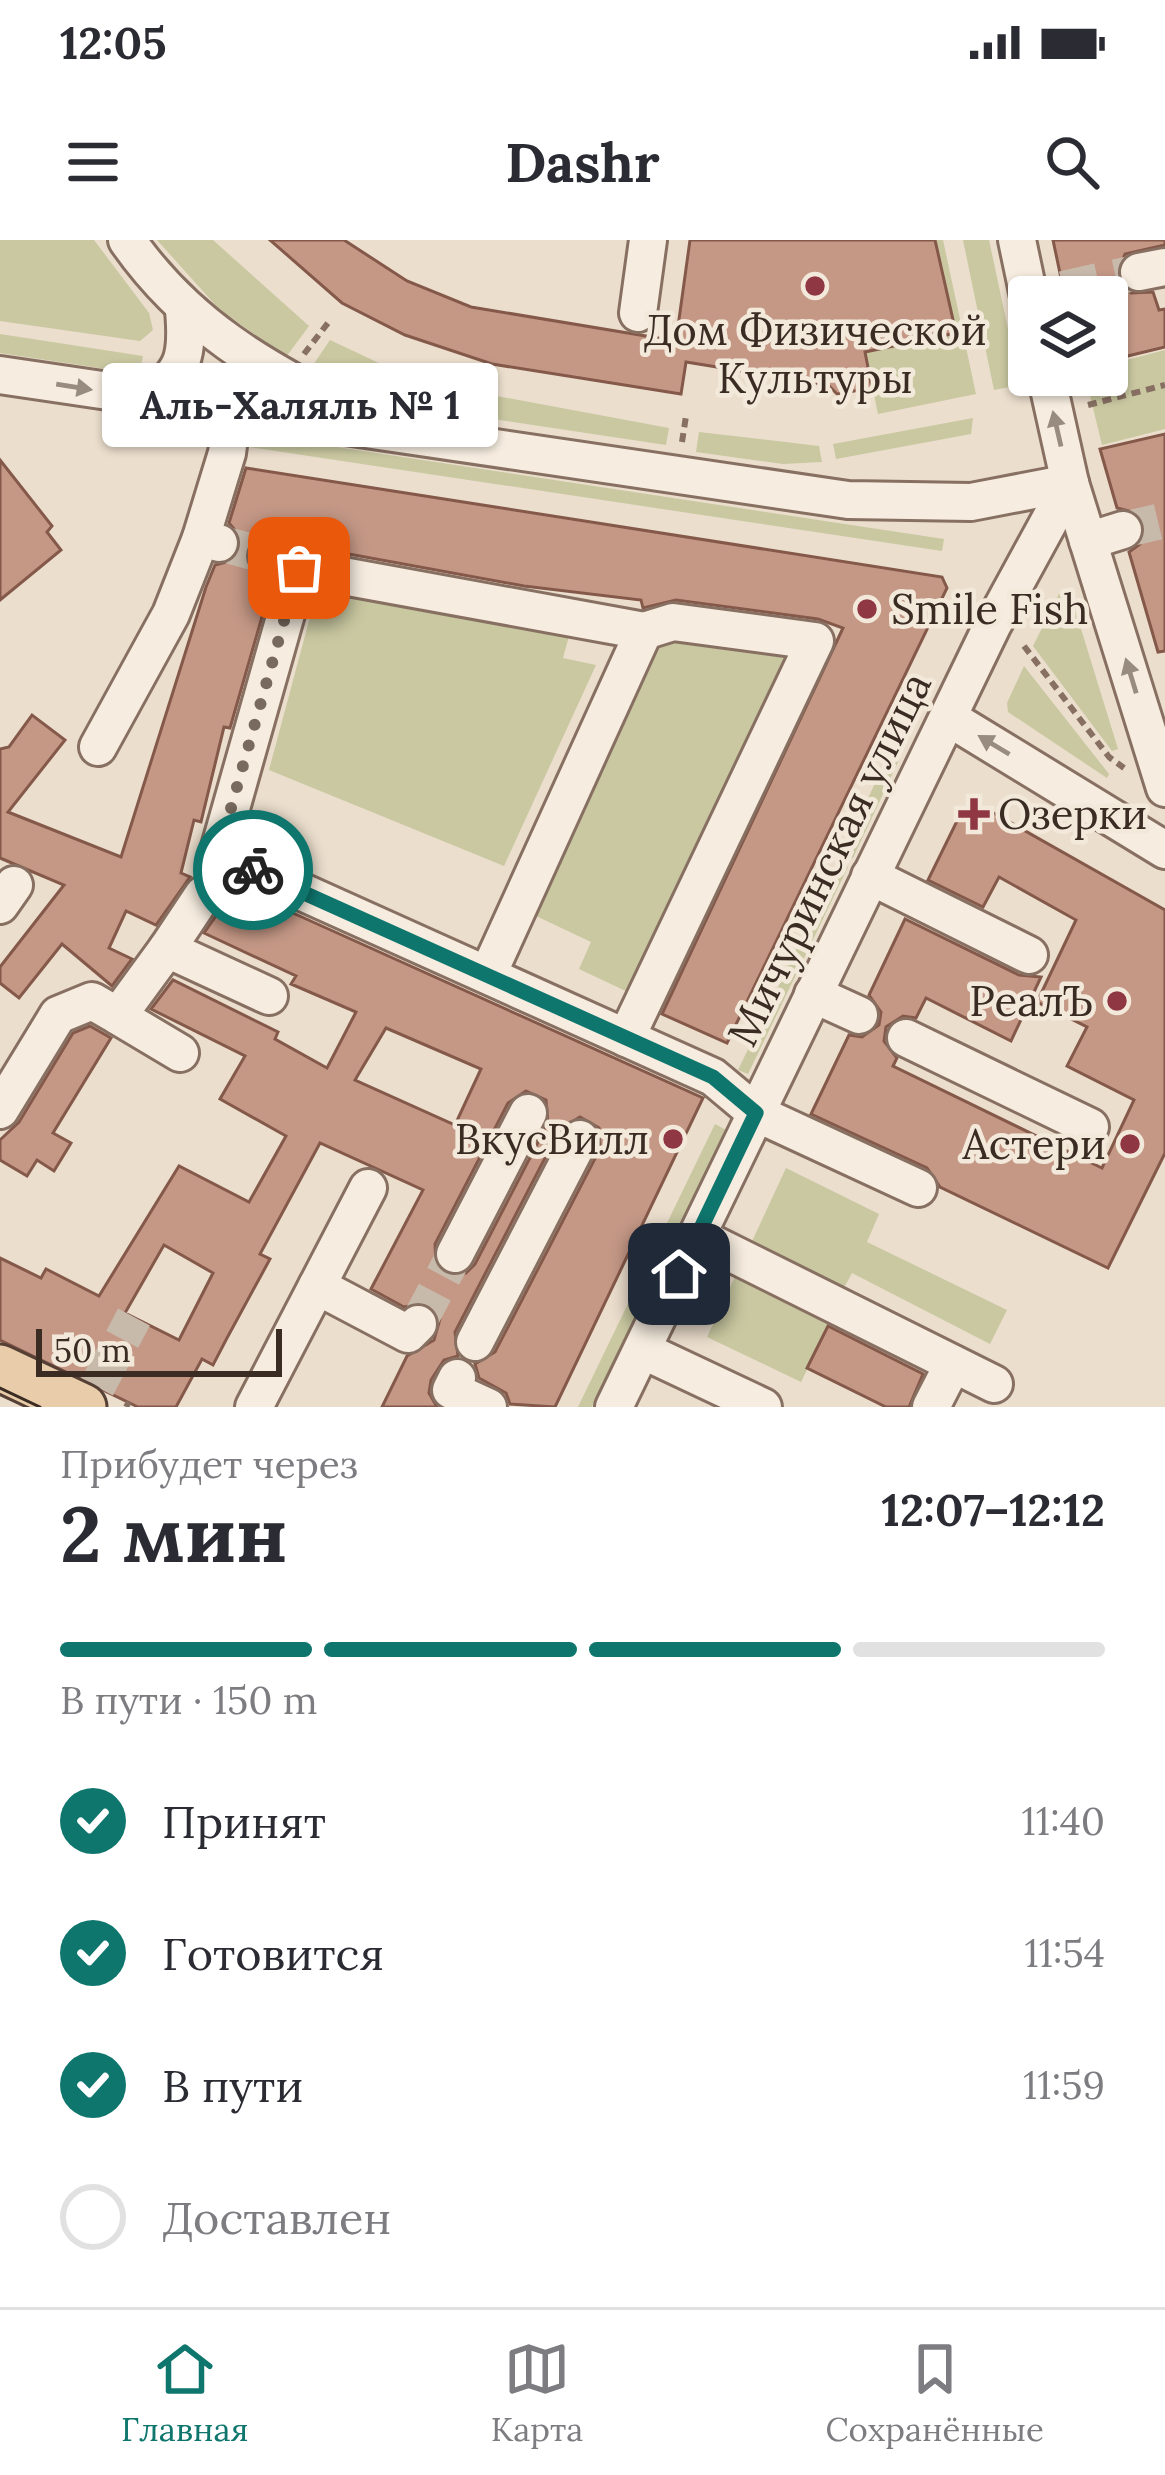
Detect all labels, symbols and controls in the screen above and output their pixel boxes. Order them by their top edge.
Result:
text: 12:05 [60,14,166,71]
text: Dashr [505,128,660,197]
icon: menu [60,129,126,195]
icon: search [1039,129,1105,195]
marker: Дом Физической Культуры [802,273,828,299]
map controls [1008,276,1128,396]
button: layers [1008,276,1128,396]
place label: Дом Физической Культуры [643,303,987,405]
callout: Аль-Халяль № 1 [101,364,497,448]
one-way arrow [55,378,93,397]
text: Аль-Халяль № 1 [140,380,460,430]
one-way arrow [1047,409,1066,447]
pin [248,517,350,619]
icon: bag [266,535,332,601]
place label: Smile Fish [891,582,1088,636]
marker: Smile Fish [854,596,880,622]
one-way arrow [1121,657,1139,694]
street label: Мичуринская улица [715,663,943,1055]
one-way arrow [977,735,1011,756]
place label: Озерки [998,787,1147,841]
marker: Озерки [961,801,987,827]
courier [193,810,313,930]
icon: bike [220,837,286,903]
place label: РеалЪ [969,974,1093,1028]
marker: РеалЪ [1104,988,1130,1014]
place label: ВкусВилл [455,1112,649,1166]
place label: Астери [961,1117,1106,1171]
marker: ВкусВилл [660,1126,686,1152]
marker: Астери [1117,1131,1143,1157]
pin [628,1223,730,1325]
icon: home [646,1241,712,1307]
scale bar [36,1323,282,1376]
text: 50 m [54,1329,131,1371]
text: Прибудет через [60,1439,358,1489]
text: 12:07–12:12 [882,1481,1105,1538]
text: 2 мин [60,1484,288,1583]
text: В пути · 150 m [60,1675,318,1725]
icon: check [60,1788,126,1854]
text: Принят [162,1793,326,1850]
text: 11:40 [1022,1796,1105,1846]
icon: check [60,1920,126,1986]
text: Готовится [162,1925,384,1982]
text: 11:54 [1024,1928,1105,1978]
icon: check [60,2052,126,2118]
text: В пути [162,2057,303,2114]
text: 11:59 [1023,2060,1105,2110]
text: Доставлен [162,2189,391,2246]
tab: Главная [121,2336,248,2450]
tab: Карта [491,2336,583,2450]
tab: Сохранённые [825,2336,1044,2450]

